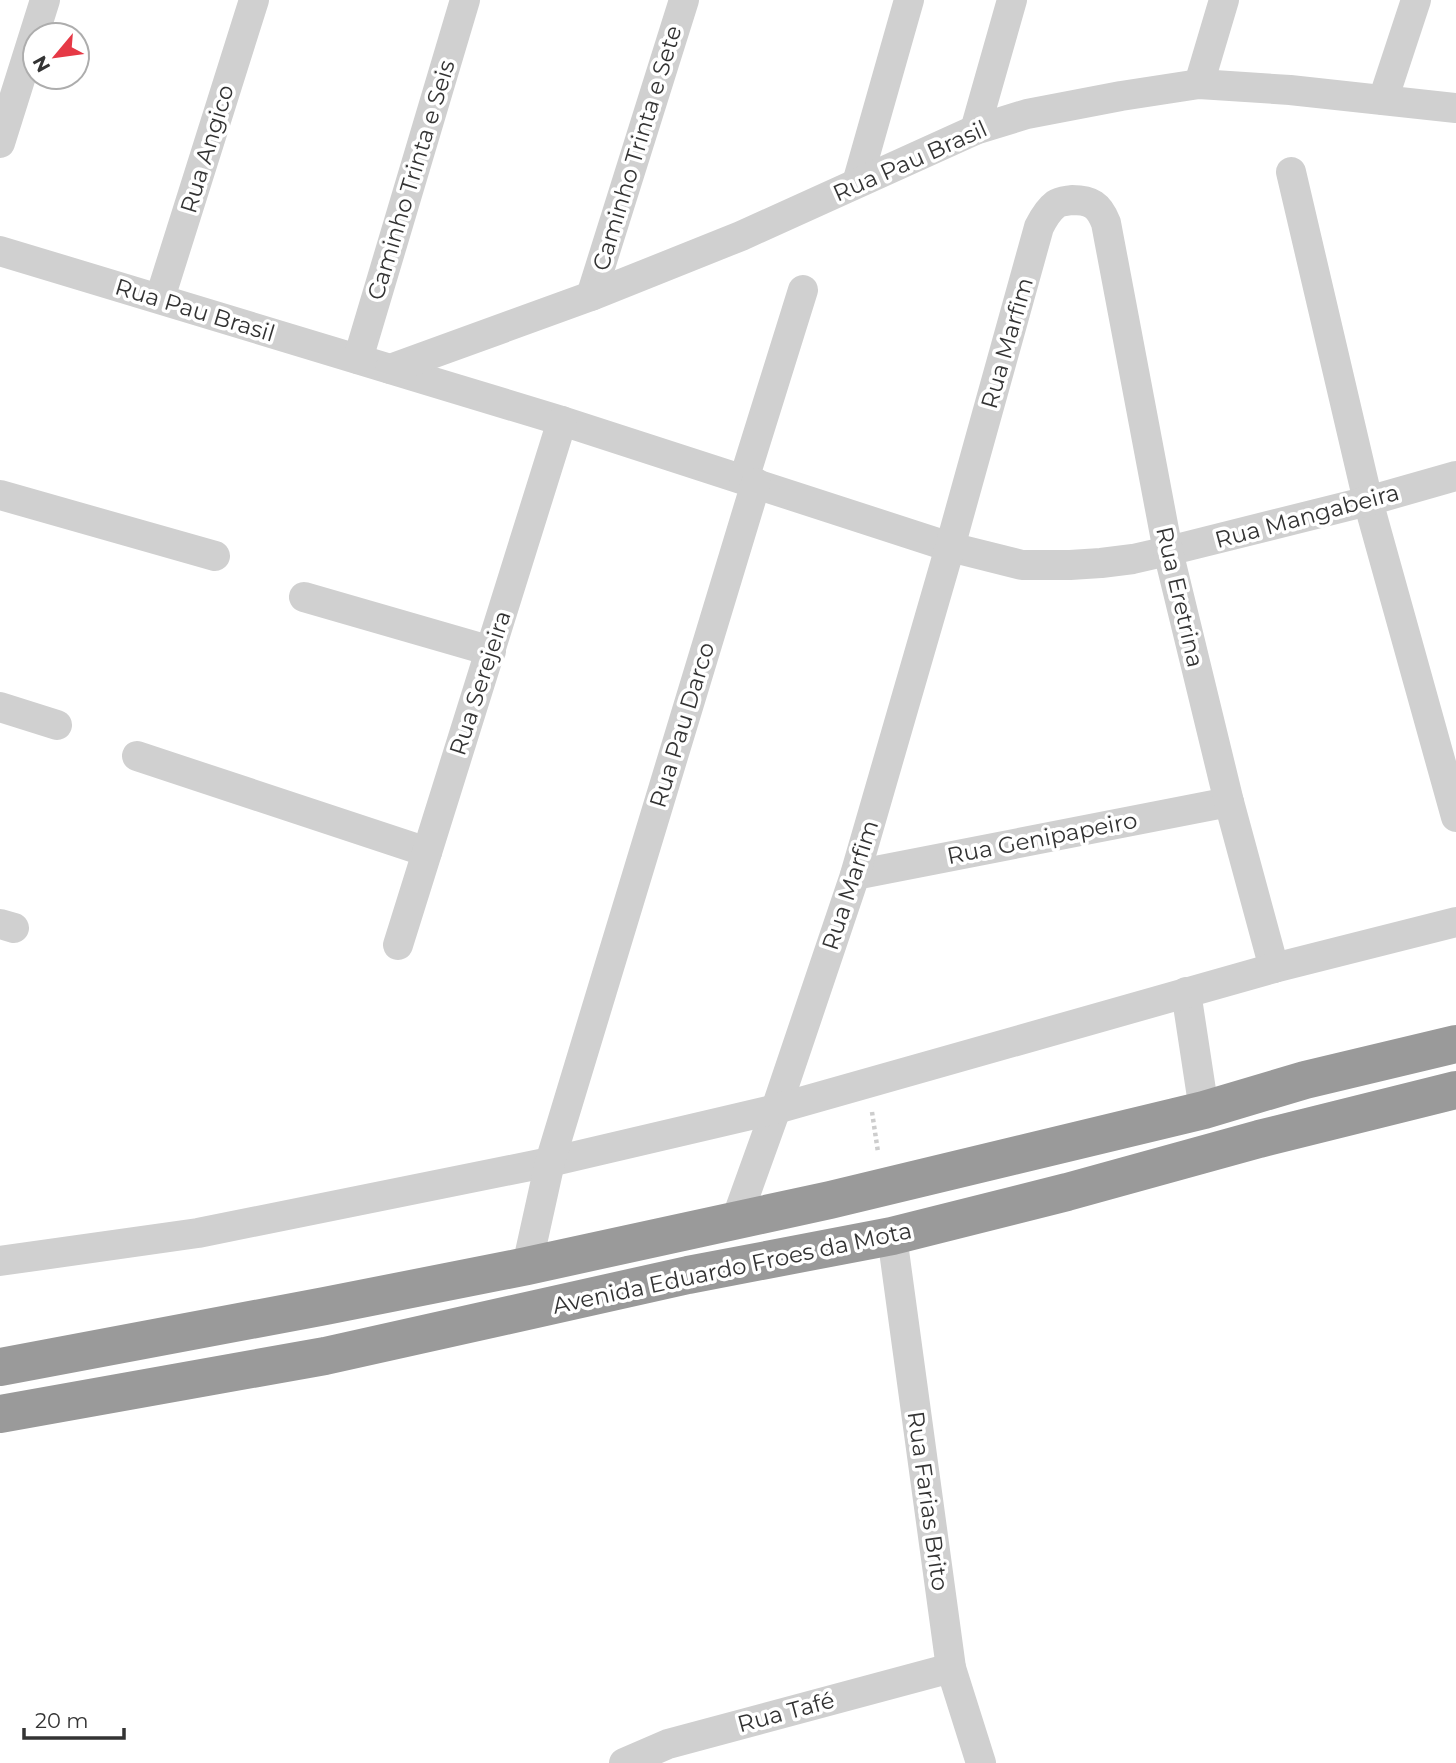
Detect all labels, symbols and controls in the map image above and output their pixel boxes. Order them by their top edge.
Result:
north arrow [21,21,91,91]
street label: Caminho Trinta e Sete [586,22,688,274]
text: N [28,52,55,76]
street label: Caminho Trinta e Seis [361,57,461,303]
street label: Rua Angico [174,81,240,217]
street label: Rua Pau Brasil [829,115,991,207]
street label: Rua Pau Brasil [112,272,278,348]
street label: Rua Marfim [975,274,1039,412]
street label: Rua Mangabeira [1212,478,1402,554]
street label: Rua Eretrina [1150,524,1210,670]
street label: Rua Serejeira [443,607,517,759]
street label: Rua Pau Darco [644,639,720,811]
street label: Rua Genipapeiro [945,806,1139,870]
street label: Rua Marfim [816,816,884,954]
street label: Avenida Eduardo Froes da Mota [550,1216,914,1320]
street label: Rua Farias Brito [902,1409,954,1593]
street label: Rua Tafé [734,1686,838,1738]
scale bar [24,1696,124,1740]
text: 20 m [35,1708,89,1733]

